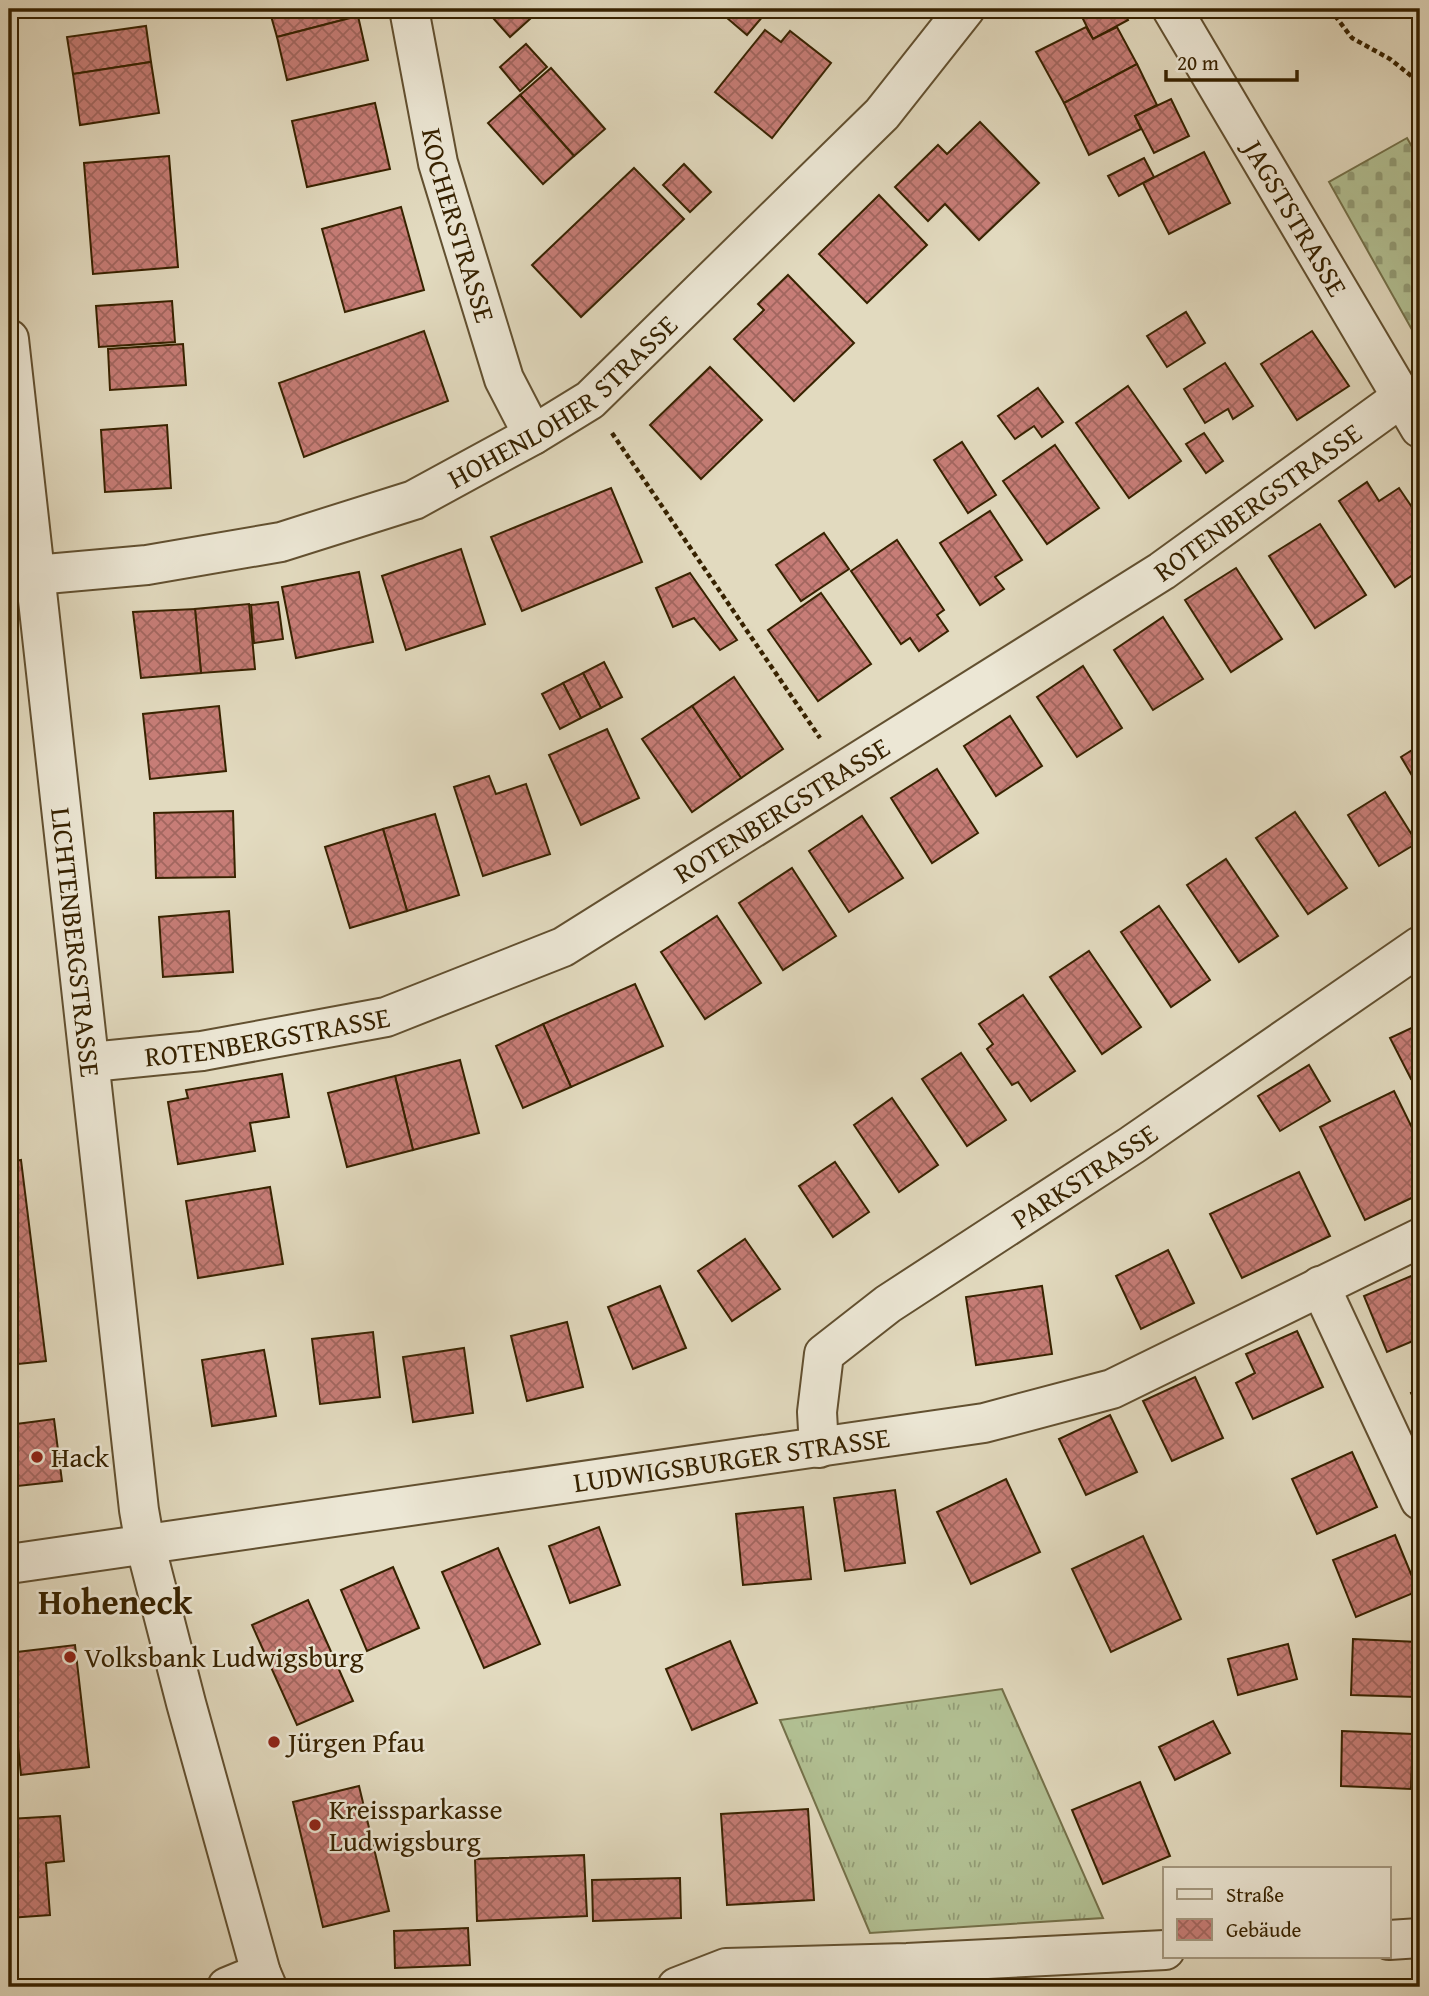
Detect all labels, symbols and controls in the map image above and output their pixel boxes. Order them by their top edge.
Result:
scale bar [1166,38,1298,82]
text: 20 m [1177,47,1219,78]
street label: KOCHERSTRASSE [412,125,507,327]
street label: JAGSTSTRASSE [1232,129,1358,304]
street label: HOHENLOHER STRASSE [440,305,686,498]
street label: ROTENBERGSTRASSE [1145,412,1369,591]
street label: ROTENBERGSTRASSE [665,726,897,893]
street label: LICHTENBERGSTRASSE [41,805,112,1079]
street label: ROTENBERGSTRASSE [143,996,393,1077]
street label: PARKSTRASSE [1003,1113,1165,1238]
street label: LUDWIGSBURGER STRASSE [571,1416,892,1502]
place label: Hack [51,1436,110,1477]
marker: Hack [29,1449,45,1465]
district label: Hoheneck [38,1576,193,1627]
place label: Volksbank Ludwigsburg [84,1636,364,1677]
marker: Volksbank Ludwigsburg [62,1649,78,1665]
place label: Jürgen Pfau [285,1721,425,1762]
marker: Jürgen Pfau [266,1734,282,1750]
place label: Kreissparkasse Ludwigsburg [329,1788,503,1861]
marker: Kreissparkasse Ludwigsburg [307,1817,323,1833]
legend [1163,1867,1390,1958]
text: Straße [1226,1879,1284,1910]
text: Gebäude [1226,1914,1302,1945]

